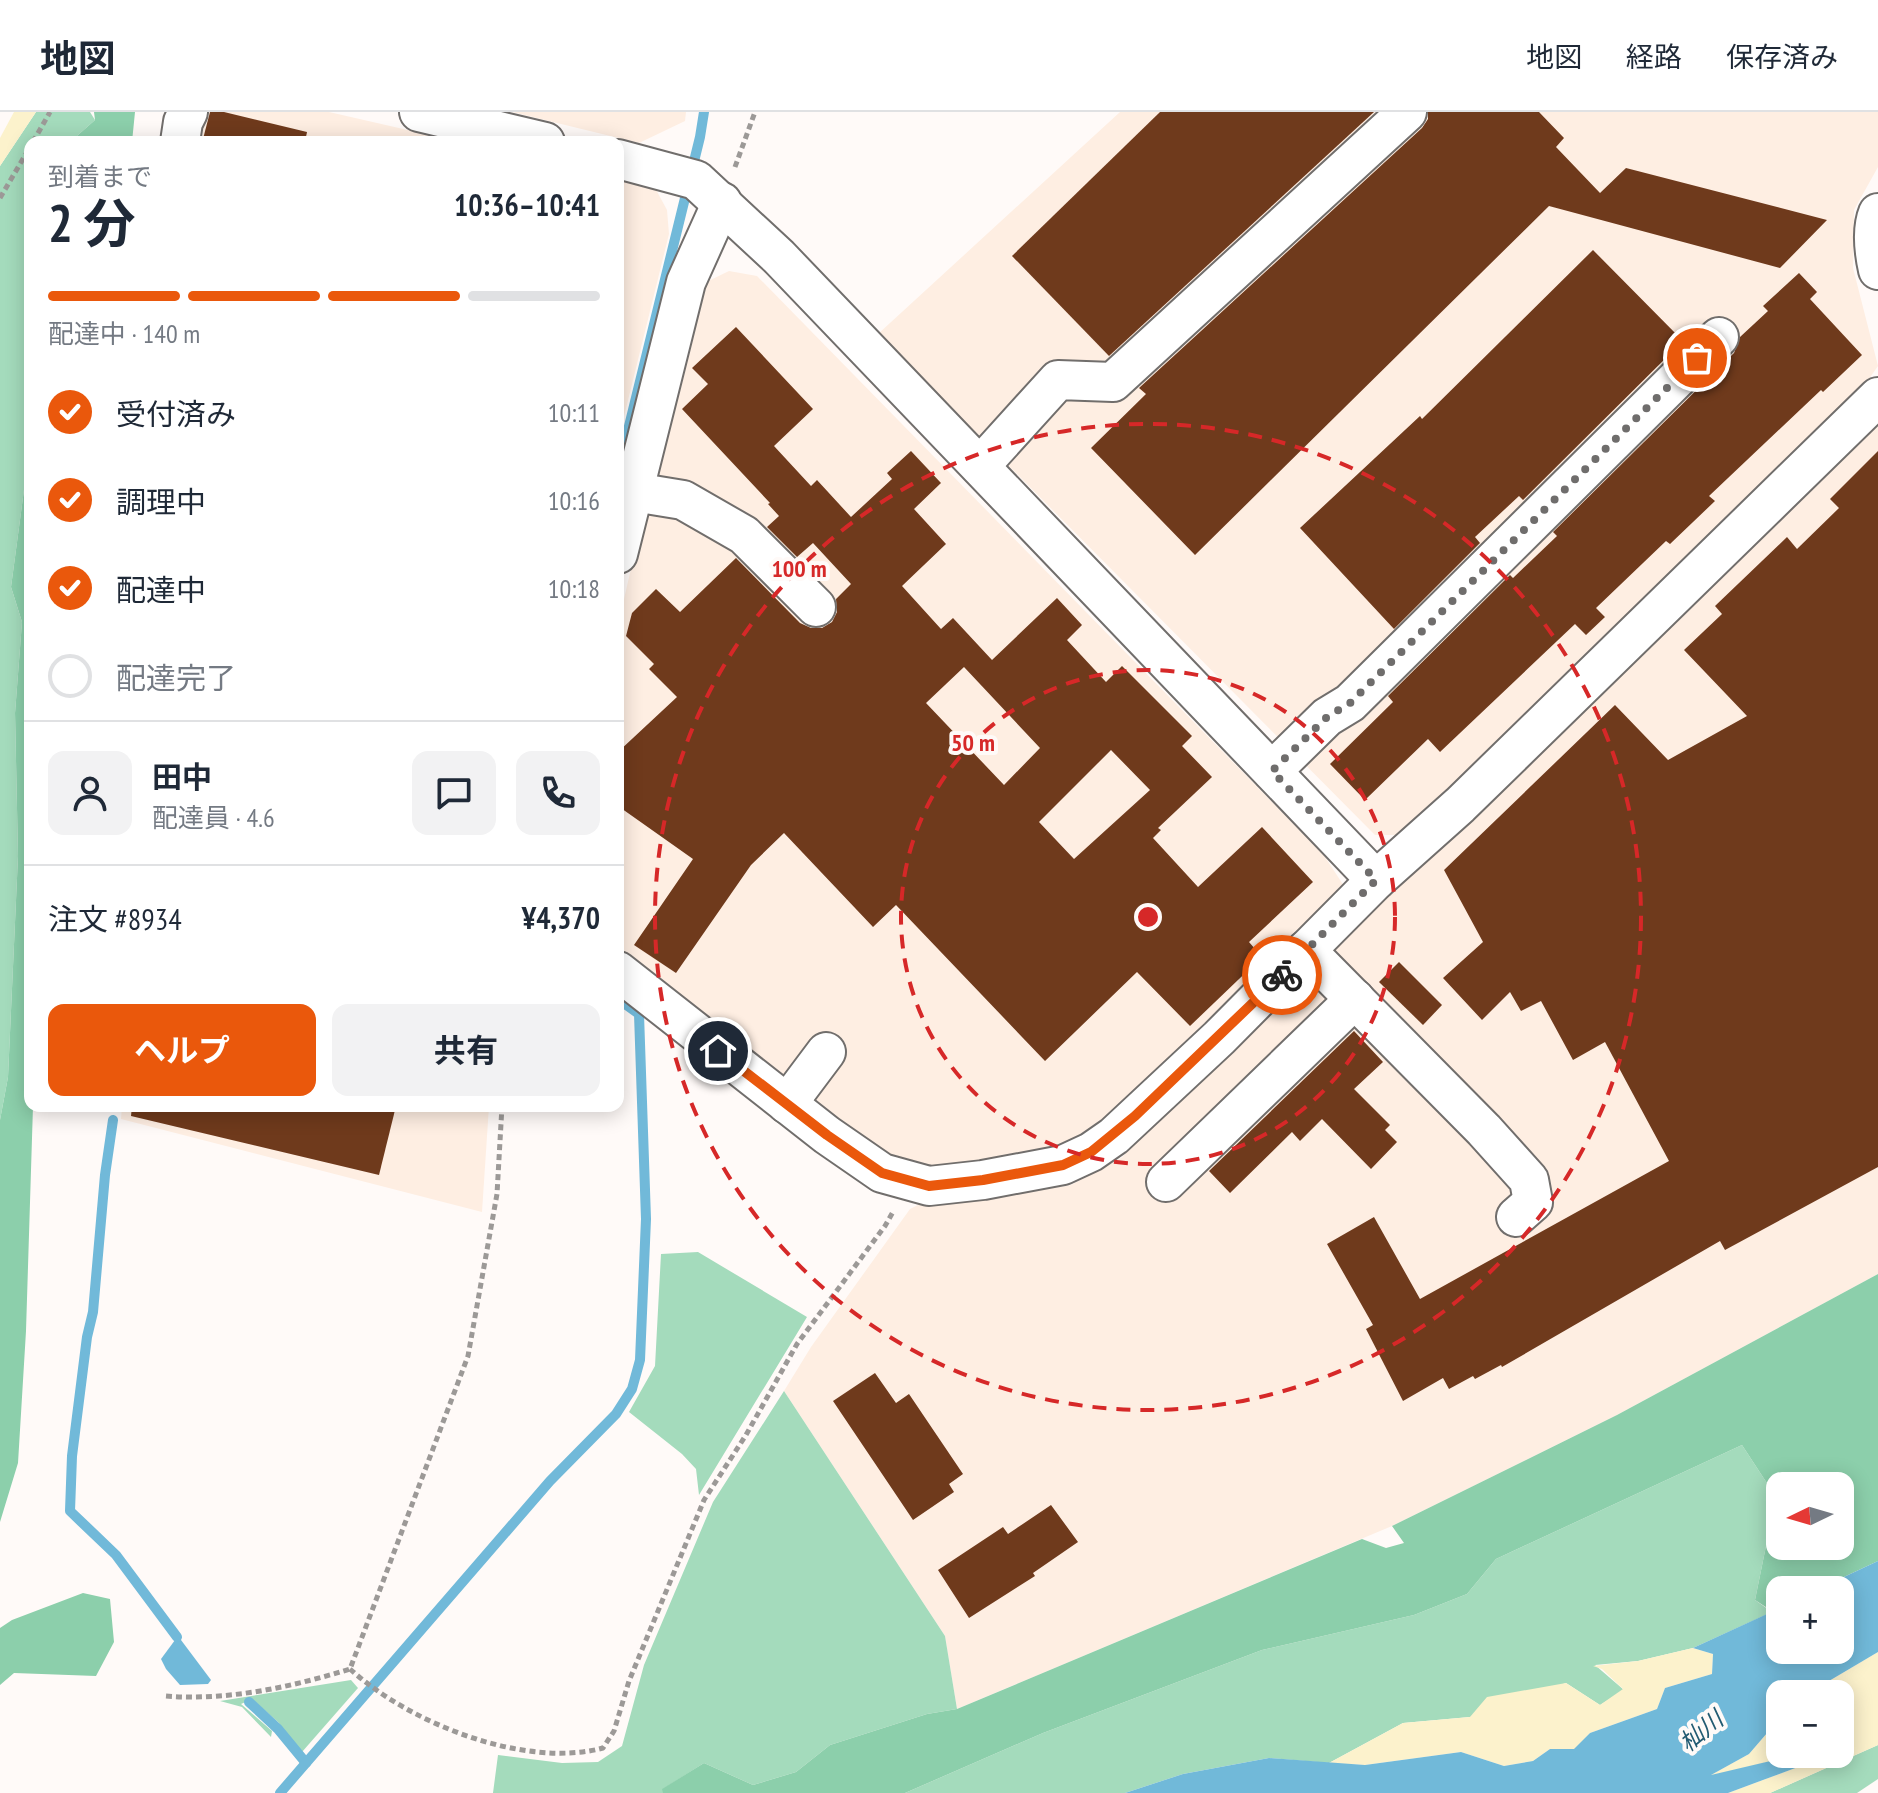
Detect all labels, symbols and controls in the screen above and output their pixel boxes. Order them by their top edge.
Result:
text: 地図 [40,33,116,82]
text: 地図 [1526,38,1582,75]
text: 経路 [1626,38,1682,75]
text: 保存済み [1726,38,1838,75]
text: 到着まで [48,160,152,193]
text: 10:36–10:41 [454,185,600,224]
text: 2 分 [48,189,136,256]
text: 配達中 · 140 m [48,317,200,350]
pin [1663,324,1731,392]
icon: bag [1675,336,1719,380]
icon: check [48,390,92,434]
text: 受付済み [116,394,236,433]
text: 10:11 [548,396,600,429]
icon: check [48,478,92,522]
text: 調理中 [116,482,206,521]
text: 10:16 [548,484,600,517]
text: 100 m [771,553,827,584]
icon: check [48,566,92,610]
text: 配達中 [116,570,206,609]
text: 10:18 [548,572,600,605]
text: 配達完了 [116,658,236,697]
text: 50 m [951,727,995,758]
button: person [48,751,132,835]
button: chat [412,751,496,835]
button: phone [516,751,600,835]
text: 田中 [152,757,212,796]
text: 配達員 · 4.6 [152,801,275,834]
text: ¥4,370 [522,898,600,937]
text: 注文 #8934 [48,899,182,938]
centre of rings [1134,903,1162,931]
courier [1242,935,1322,1015]
icon: bike [1260,953,1304,997]
button: ヘルプ [48,1004,316,1096]
button: 共有 [332,1004,600,1096]
pin [684,1017,752,1085]
icon: home [696,1029,740,1073]
north arrow [1766,1472,1854,1560]
map controls [1766,1472,1854,1768]
button: + [1766,1576,1854,1664]
button: − [1766,1680,1854,1768]
water label: 杣川 [1673,1702,1732,1758]

